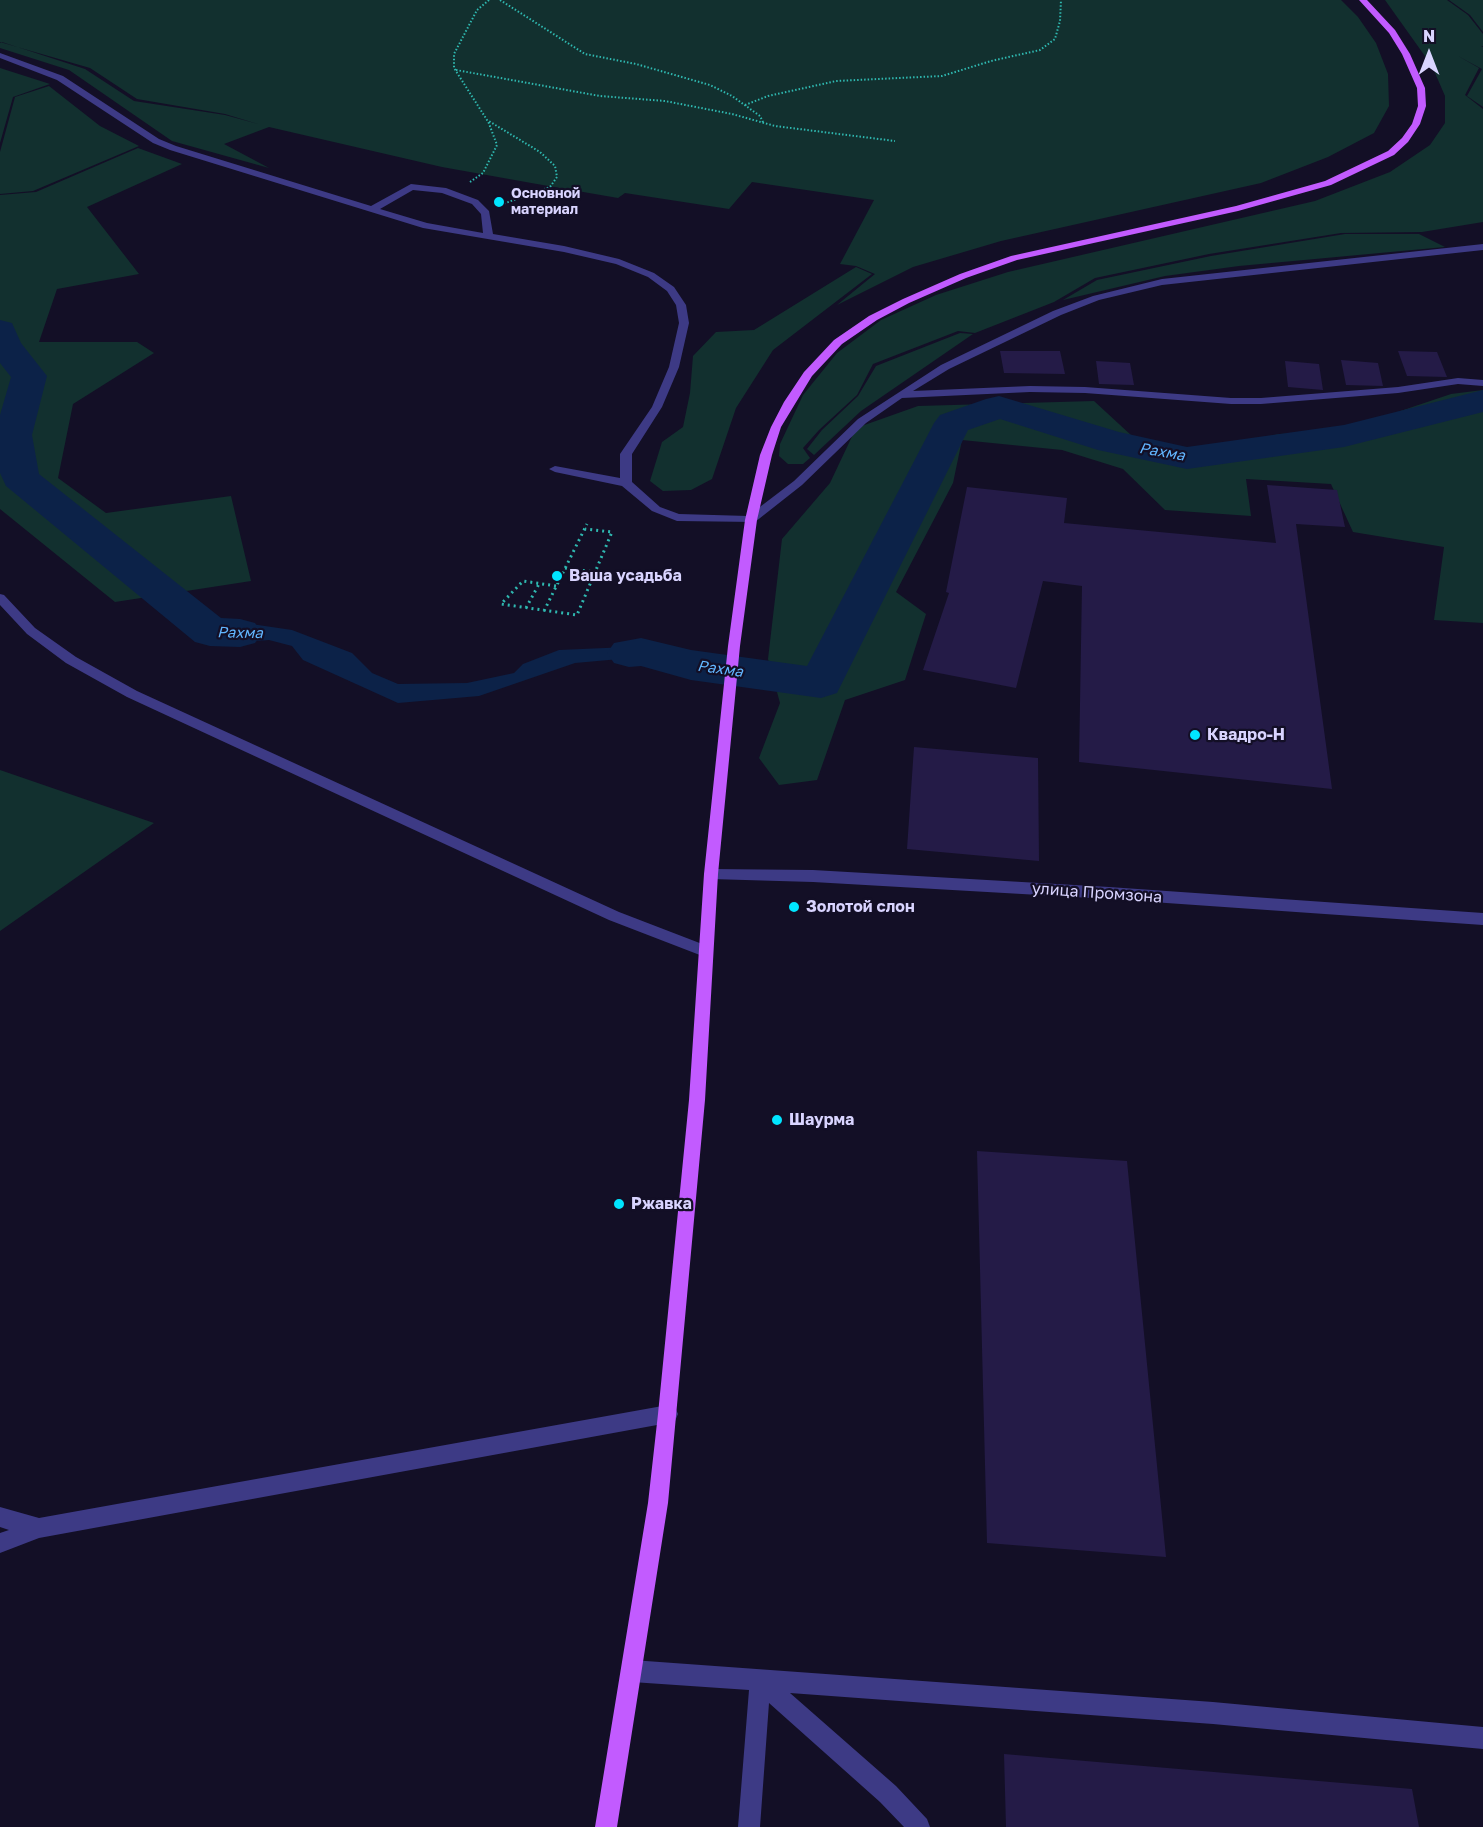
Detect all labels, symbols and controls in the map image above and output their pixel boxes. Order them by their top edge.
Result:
north arrow [1399,24,1459,84]
text: N [1423,26,1435,46]
place label: Основной материал [511,186,580,219]
marker: Основной материал [492,195,506,209]
water label: Рахма [1138,439,1186,465]
place label: Ваша усадьба [569,566,682,586]
marker: Ваша усадьба [550,569,564,583]
water label: Рахма [217,624,263,642]
water label: Рахма [696,657,744,681]
place label: Квадро-Н [1207,725,1285,745]
marker: Квадро-Н [1188,728,1202,742]
street label: улица Промзона [1031,879,1163,907]
place label: Золотой слон [806,897,915,917]
marker: Золотой слон [787,900,801,914]
place label: Шаурма [789,1110,854,1130]
marker: Шаурма [770,1113,784,1127]
place label: Ржавка [631,1194,692,1214]
marker: Ржавка [612,1197,626,1211]

